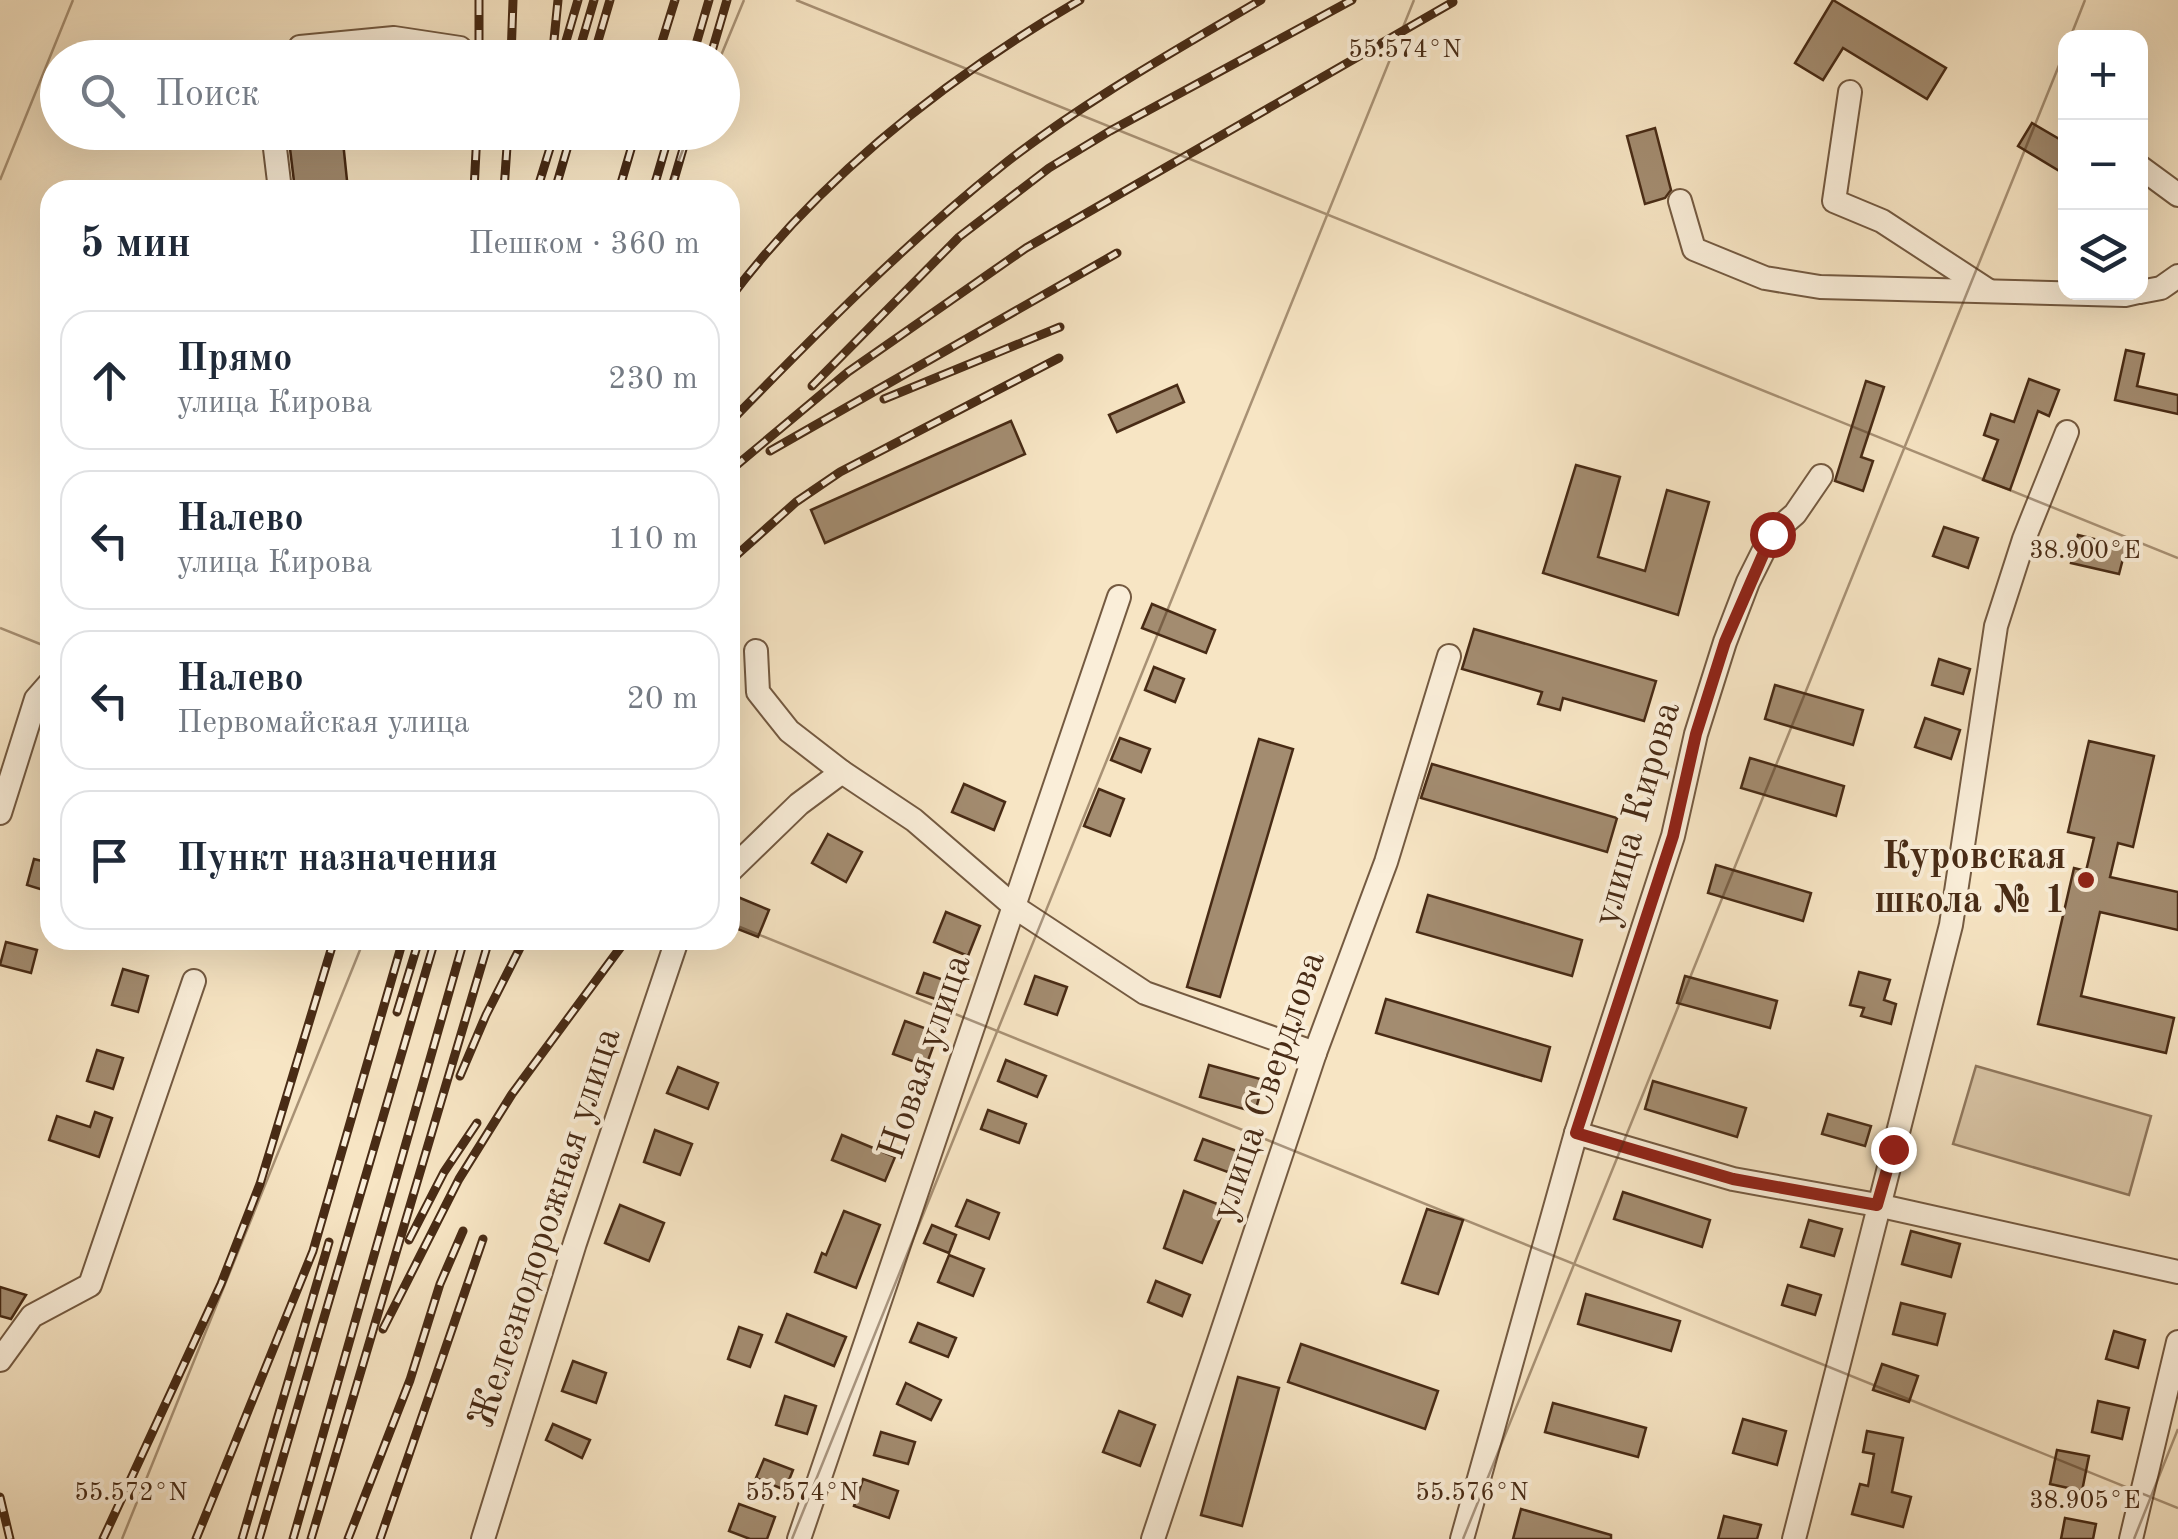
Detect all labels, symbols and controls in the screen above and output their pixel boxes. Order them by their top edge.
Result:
map controls [2058,30,2148,300]
button: + [2058,30,2148,120]
text: 55.574°N [1348,38,1462,63]
search box [40,40,740,150]
icon: search [75,68,130,123]
text: Поиск [155,76,260,114]
button: − [2058,120,2148,210]
button: layers [2058,210,2148,300]
text: 5 мин [80,224,191,266]
text: Пешком · 360 m [468,229,700,261]
text: Прямо [177,341,292,379]
icon: ahead [82,353,137,408]
text: 230 m [608,364,698,396]
text: улица Кирова [177,388,372,420]
text: Налево [177,501,304,539]
route start [1750,512,1796,558]
icon: left [82,513,137,568]
text: 110 m [608,524,698,556]
text: 38.900°E [2029,539,2141,564]
text: улица Кирова [177,548,372,580]
text: Налево [177,661,304,699]
icon: left [82,673,137,728]
text: 20 m [627,684,698,716]
street label: улица Кирова [1588,697,1688,931]
text: Первомайская улица [177,708,469,740]
icon: arrive [82,833,137,888]
place label: Куровская школа № 1 [1874,839,2066,921]
text: Пункт назначения [177,841,498,879]
marker: Куровская школа № 1 [2075,869,2097,891]
street label: улица Свердлова [1205,947,1333,1225]
street label: Новая улица [873,950,979,1164]
street label: Железнодорожная улица [463,1023,629,1433]
route end [1871,1127,1917,1173]
text: 55.572°N [74,1481,188,1506]
text: 55.574°N [745,1481,859,1506]
text: 55.576°N [1415,1481,1529,1506]
text: 38.905°E [2029,1489,2141,1514]

